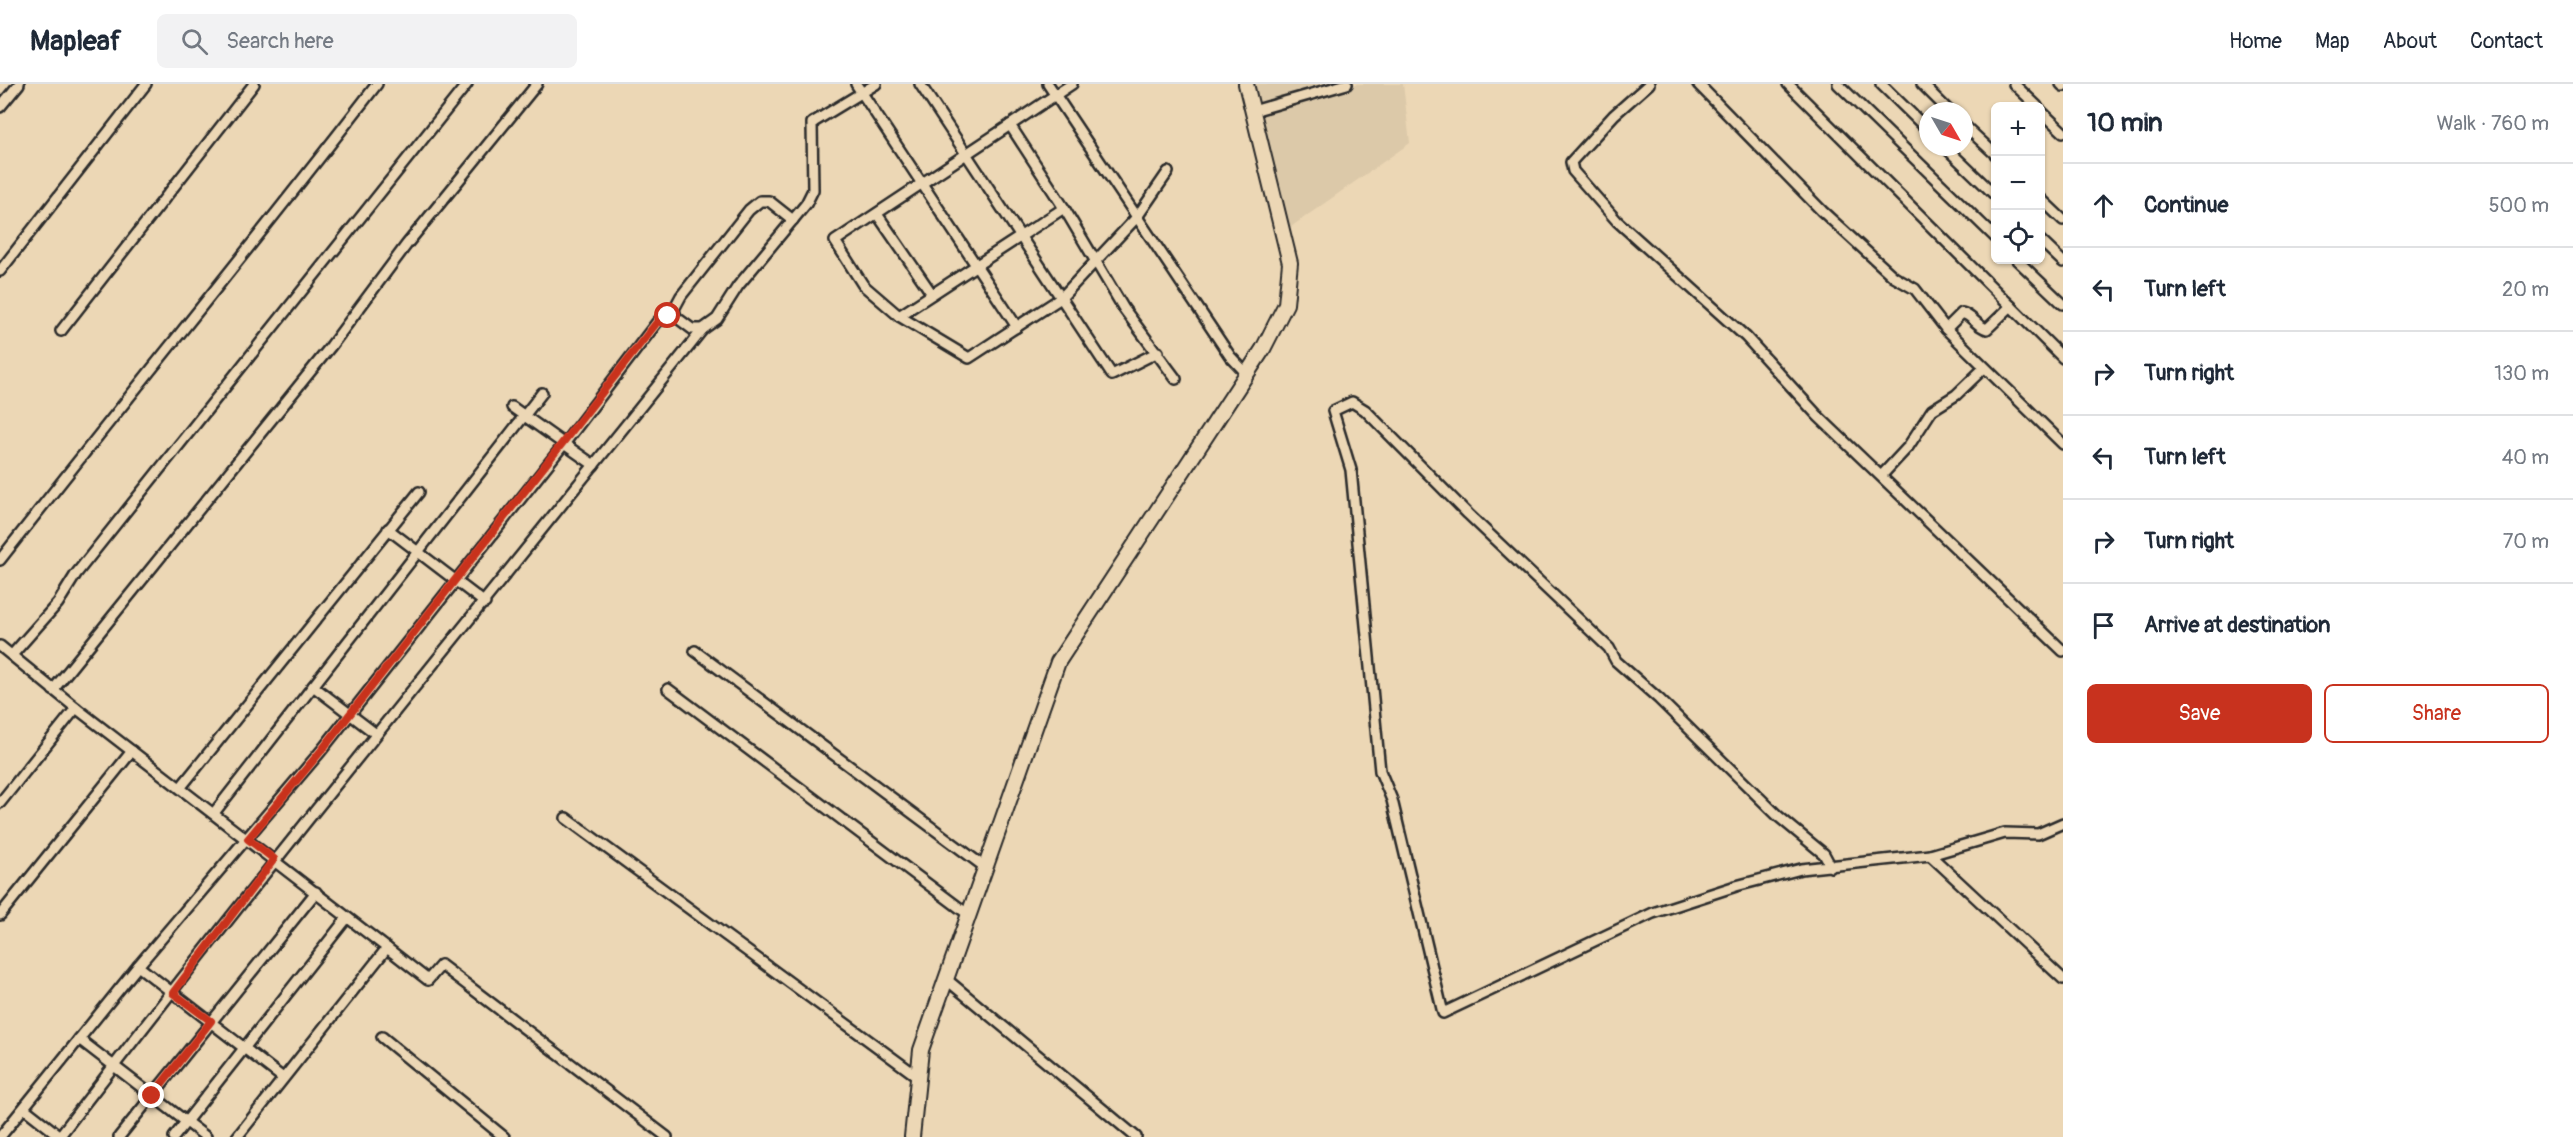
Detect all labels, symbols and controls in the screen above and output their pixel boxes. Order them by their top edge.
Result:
search box [157,14,577,68]
text: Mapleaf [30,24,121,59]
icon: search [178,25,211,58]
text: Search here [226,27,334,55]
text: Home [2229,28,2282,55]
text: Map [2315,28,2350,55]
text: About [2383,28,2437,55]
text: Contact [2470,28,2543,55]
north arrow [1919,102,1973,156]
map controls [1991,102,2045,264]
button: + [1991,102,2045,156]
text: 10 min [2087,107,2163,139]
text: Walk · 760 m [2436,111,2549,136]
button: − [1991,156,2045,210]
icon: ahead [2087,189,2120,222]
text: Continue [2144,191,2228,219]
text: 500 m [2489,193,2549,218]
button: locate [1991,210,2045,264]
icon: left [2087,273,2120,306]
text: Turn left [2144,275,2226,303]
text: 20 m [2502,277,2549,302]
route start [654,302,680,328]
icon: right [2087,357,2120,390]
text: Turn right [2144,359,2234,387]
text: 130 m [2494,361,2549,386]
icon: left [2087,441,2120,474]
text: Turn left [2144,443,2226,471]
text: 40 m [2502,445,2549,470]
icon: right [2087,525,2120,558]
text: Turn right [2144,527,2234,555]
text: 70 m [2503,529,2549,554]
icon: arrive [2087,609,2120,642]
text: Arrive at destination [2144,611,2330,639]
button: Save [2087,684,2312,743]
button: Share [2324,684,2549,743]
route end [138,1082,164,1108]

